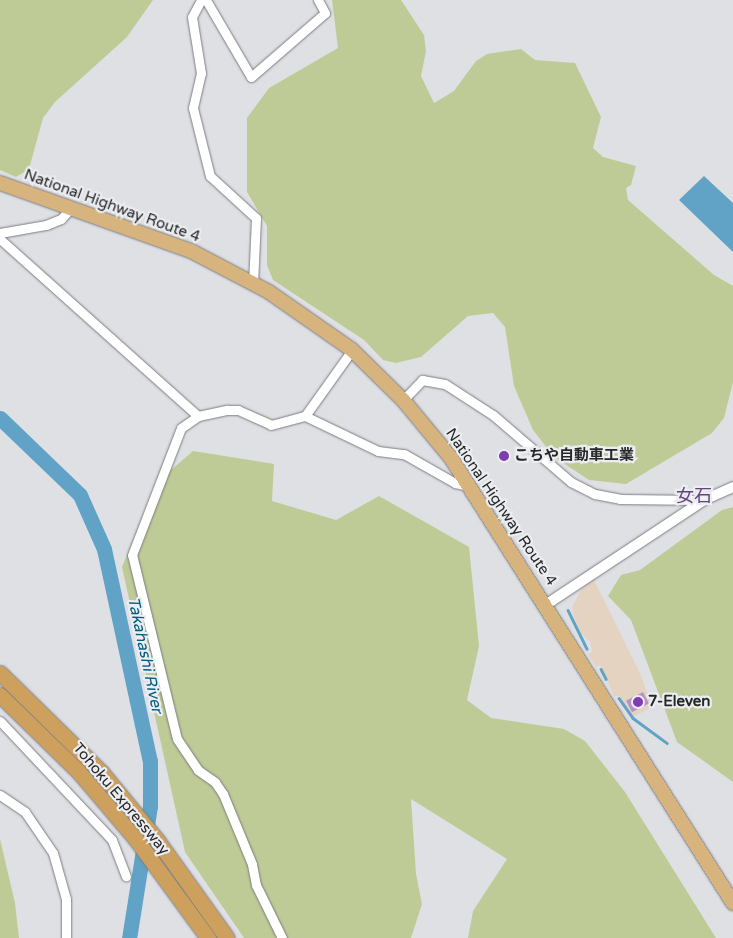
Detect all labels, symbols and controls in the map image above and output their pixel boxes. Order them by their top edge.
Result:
street label: National Highway Route 4 [22,166,202,246]
street label: National Highway Route 4 [442,425,560,589]
place label: こちや自動車工業 [514,447,634,465]
marker: こちや自動車工業 [498,450,510,462]
district label: 女石 [676,485,712,507]
water label: Takahashi River [123,595,167,715]
place label: 7-Eleven [648,693,710,711]
marker: 7-Eleven [632,696,644,708]
street label: Tohoku Expressway [69,739,173,859]

